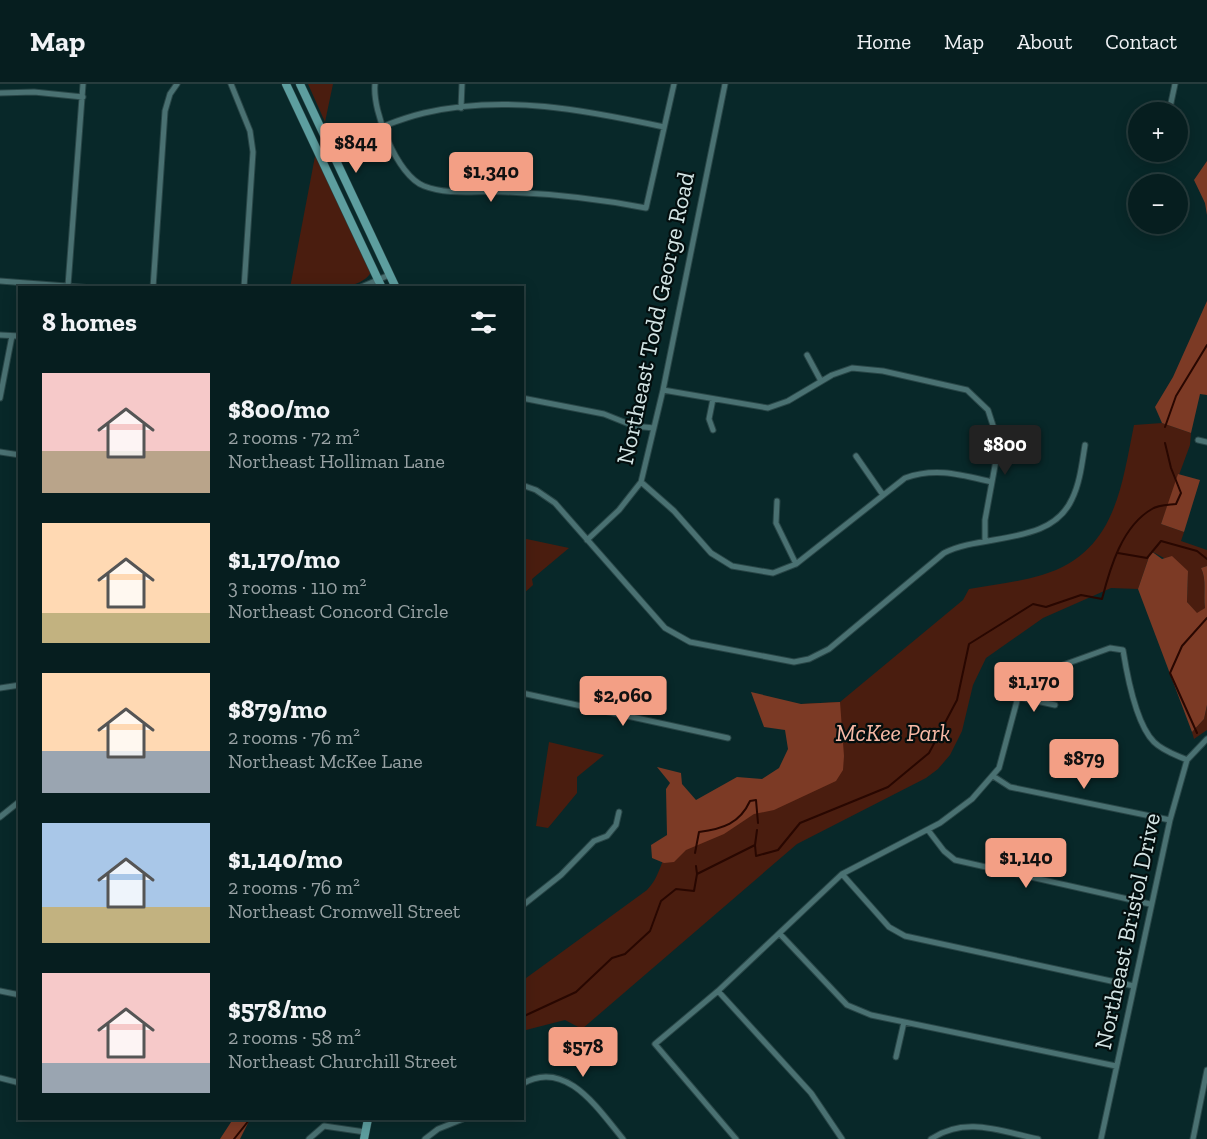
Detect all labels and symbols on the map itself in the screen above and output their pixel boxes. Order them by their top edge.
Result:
pin: $844 [320,123,392,174]
pin: $1,340 [442,152,540,203]
street label: Northeast Todd George Road [610,169,700,467]
pin: $800 [969,425,1041,476]
pin: $1,170 [985,662,1083,713]
pin: $2,060 [574,676,672,727]
park label: McKee Park [835,718,951,747]
pin: $879 [1048,739,1120,790]
street label: Northeast Bristol Drive [1088,810,1166,1052]
pin: $1,140 [977,838,1075,889]
pin: $578 [547,1027,619,1078]

